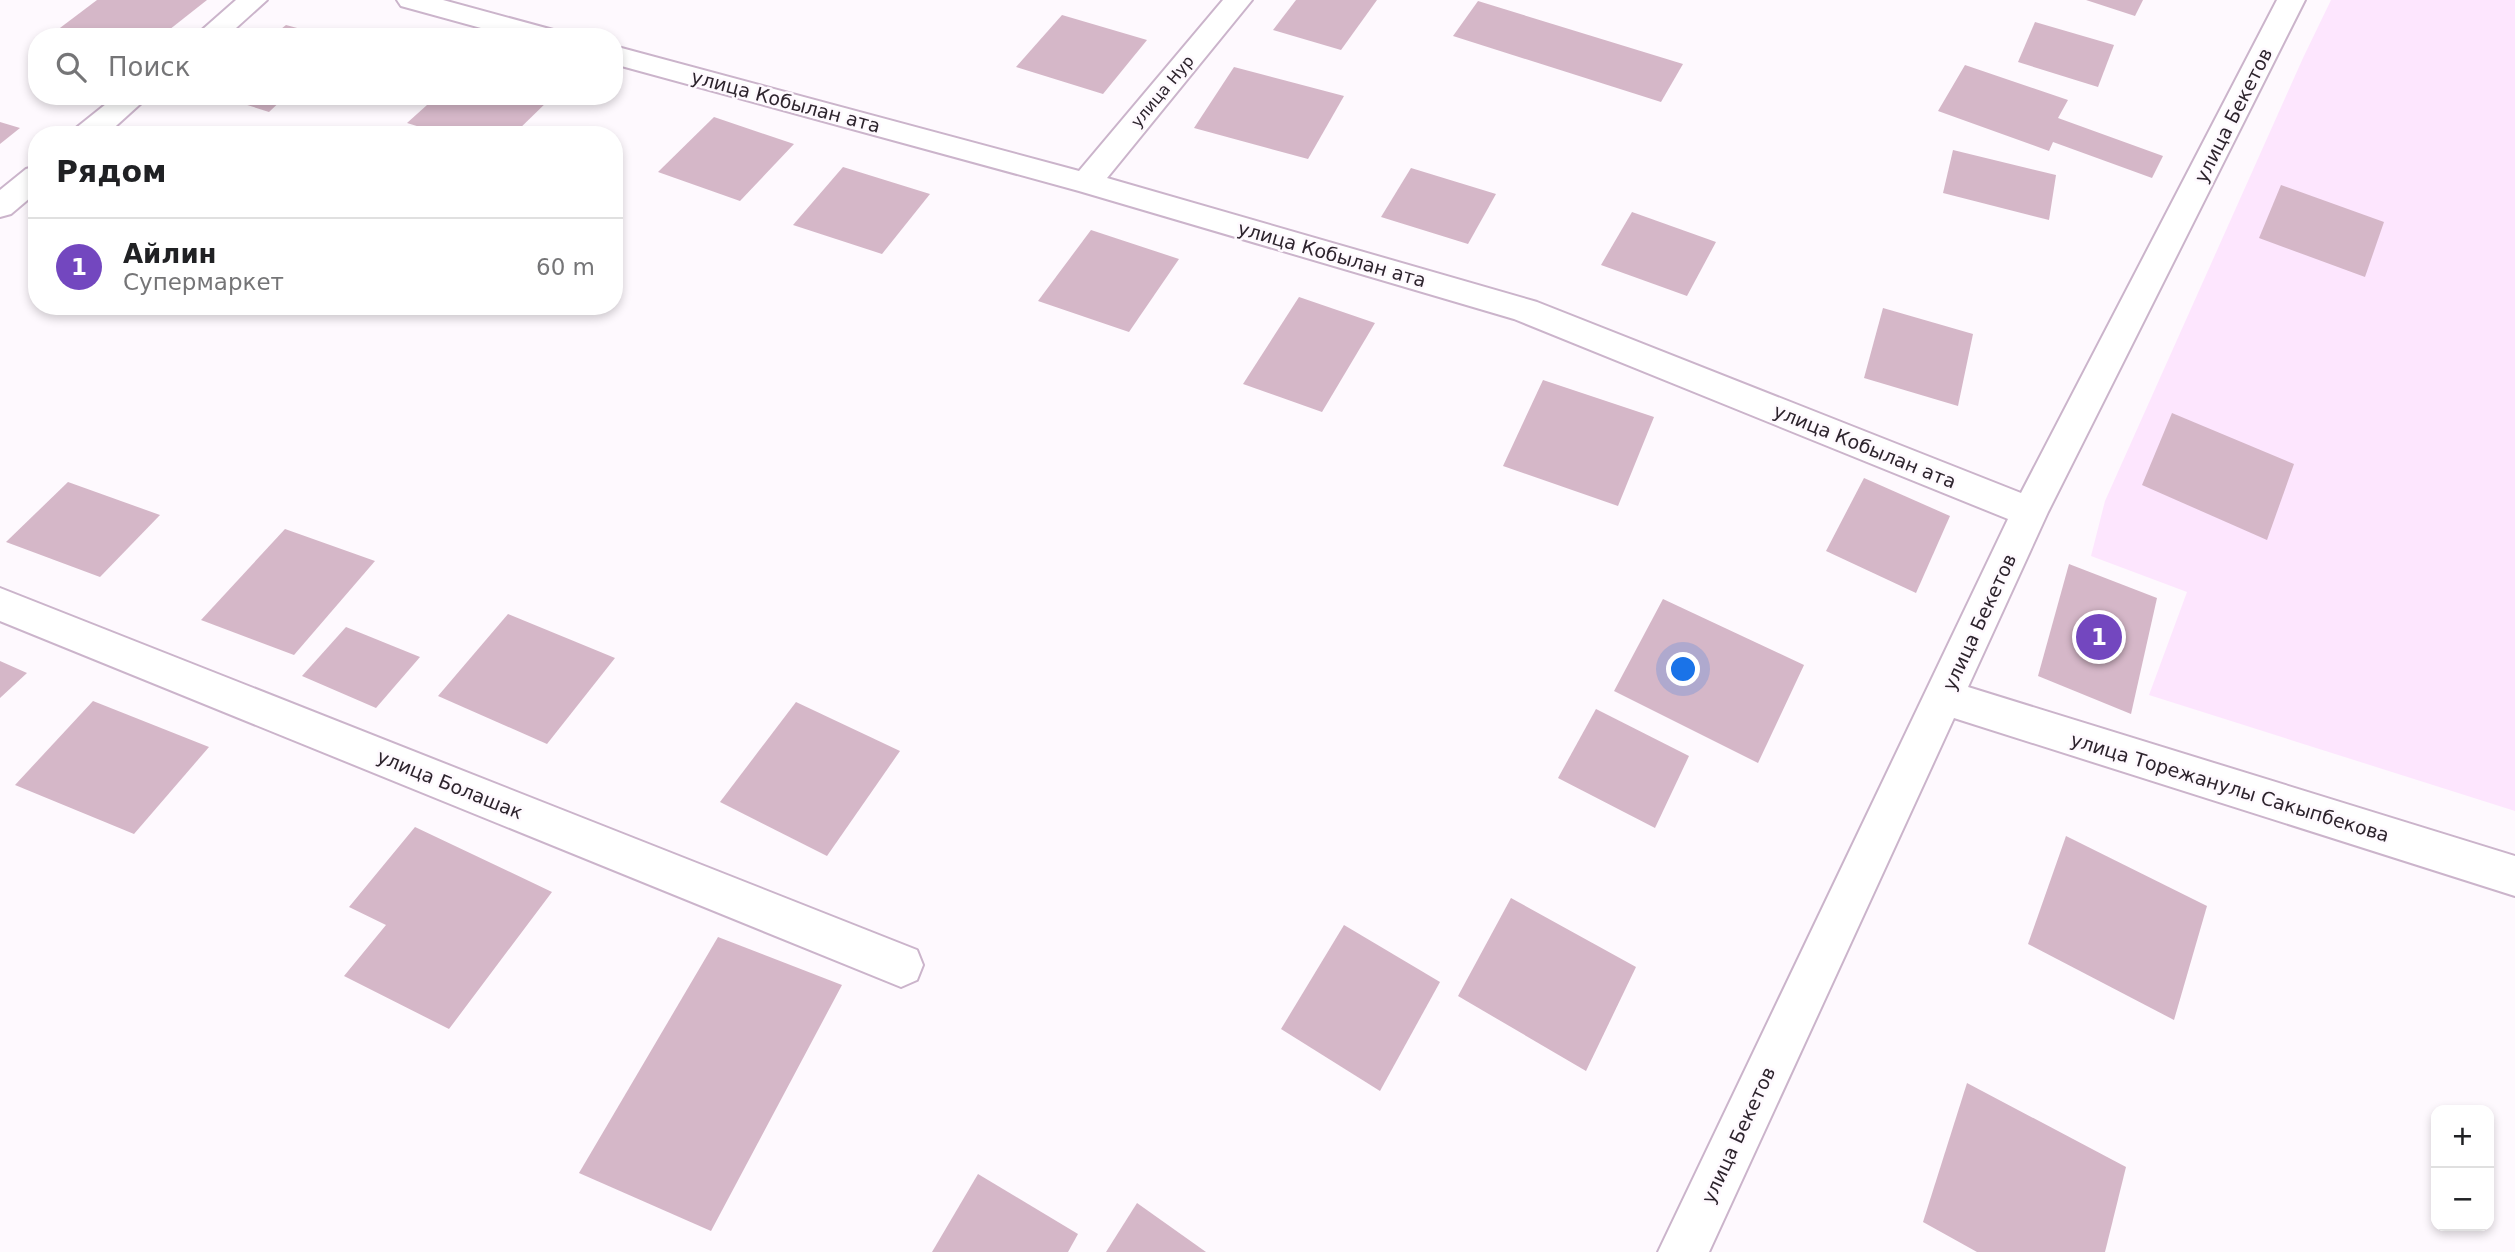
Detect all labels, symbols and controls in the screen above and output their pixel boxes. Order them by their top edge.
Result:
search box [28,28,623,105]
street label: улица Бекетов [2190,44,2276,186]
icon: search [52,48,90,86]
text: Поиск [108,52,190,82]
street label: улица Нур [1127,52,1198,131]
street label: улица Кобылан ата [689,65,883,137]
text: Рядом [56,154,167,189]
street label: улица Кобылан ата [1235,217,1429,291]
text: Айлин [123,239,217,269]
text: 1 [71,254,87,280]
text: 60 m [536,254,595,280]
text: Супермаркет [123,269,284,295]
street label: улица Кобылан ата [1771,399,1959,493]
street label: улица Бекетов [1938,550,2020,694]
pin: 1 [2076,611,2122,663]
your location [1666,652,1700,686]
street label: улица Торежанулы Сакыпбекова [2068,728,2392,846]
street label: улица Болашак [374,745,526,823]
street label: улица Бекетов [1697,1063,1779,1207]
map controls [2431,1105,2494,1231]
button: + [2431,1105,2494,1168]
button: − [2431,1168,2494,1231]

